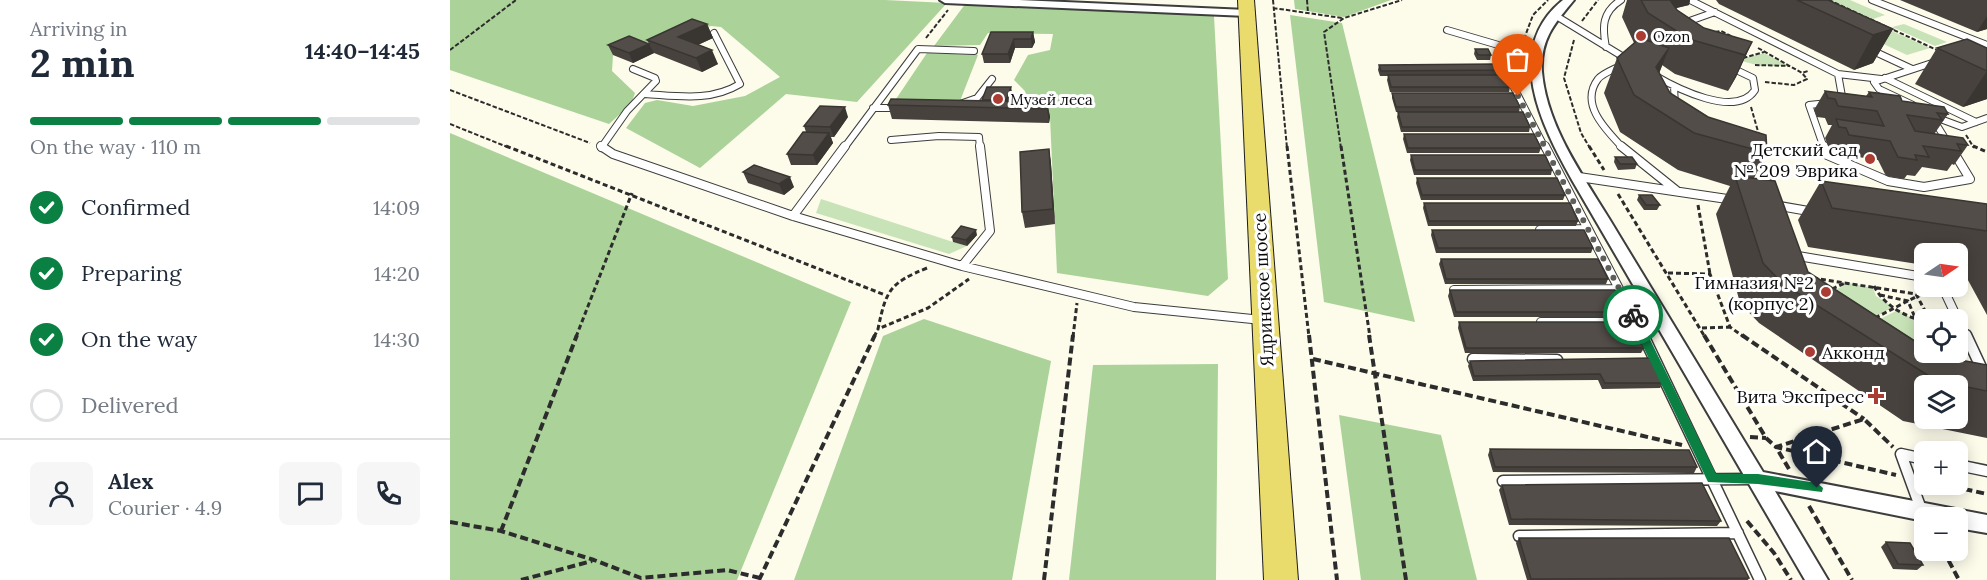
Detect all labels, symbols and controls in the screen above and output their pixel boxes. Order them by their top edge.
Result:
text: Arriving in [30,16,127,41]
place label: Ozon [1653,27,1690,46]
marker: Ozon [1634,29,1648,43]
pin [1492,34,1543,96]
text: 14:40–14:45 [305,37,420,65]
text: 2 min [30,38,135,88]
icon: bag [1501,43,1534,76]
place label: Музей леса [1010,90,1093,109]
marker: Музей леса [991,92,1005,106]
text: On the way · 110 m [30,134,201,159]
place label: Детский сад № 209 Эврика [1734,138,1858,182]
marker: Детский сад № 209 Эврика [1863,152,1877,166]
icon: check [30,191,63,224]
text: Confirmed [81,193,190,221]
text: 14:09 [373,195,420,220]
street label: Ядринское шоссе [1247,212,1279,368]
north arrow [1914,243,1968,297]
map controls [1914,243,1968,561]
icon: check [30,257,63,290]
text: Preparing [81,259,181,287]
text: 14:20 [374,261,420,286]
place label: Гимназия №2 (корпус 2) [1694,271,1814,315]
courier [1603,285,1663,345]
marker: Гимназия №2 (корпус 2) [1819,285,1833,299]
icon: bike [1617,299,1650,332]
button: locate [1914,309,1968,363]
icon: check [30,323,63,356]
text: On the way [81,325,197,353]
text: 14:30 [373,327,420,352]
place label: Акконд [1821,341,1885,364]
marker: Акконд [1803,345,1817,359]
button: layers [1914,375,1968,429]
place label: Вита Экспресс [1736,385,1864,408]
marker: Вита Экспресс [1869,389,1883,403]
text: Delivered [81,391,179,419]
pin [1791,426,1842,488]
icon: home [1800,435,1833,468]
button: + [1914,441,1968,495]
button: person [30,462,93,525]
button: chat [279,462,342,525]
button: phone [357,462,420,525]
text: Alex [108,467,153,495]
text: Courier · 4.9 [108,495,222,520]
button: − [1914,507,1968,561]

